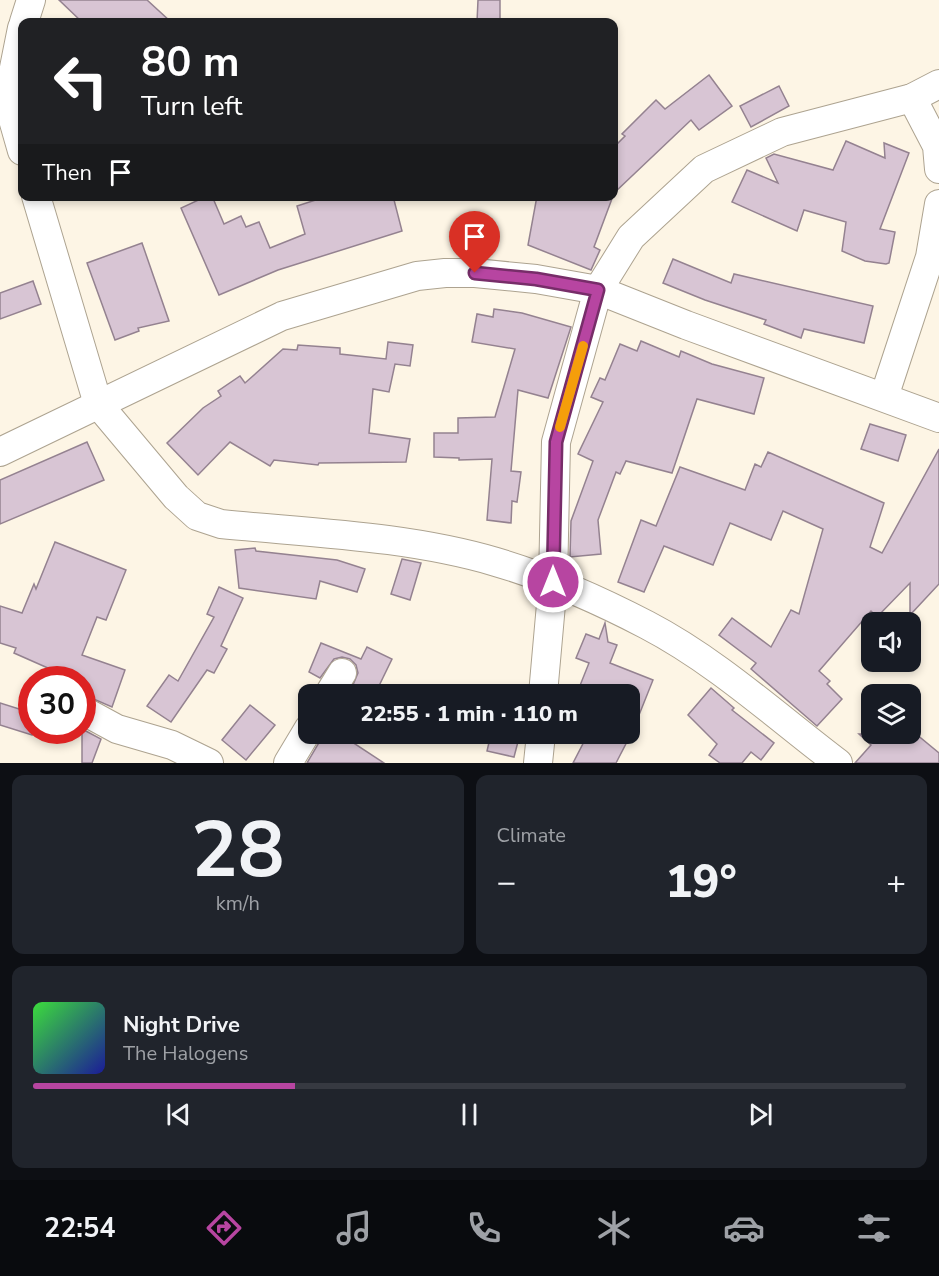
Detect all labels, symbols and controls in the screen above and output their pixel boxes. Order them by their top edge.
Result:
text: 80 m [141,34,240,91]
icon: left [42,42,120,120]
text: Turn left [141,88,242,125]
icon: arrive [104,156,137,189]
text: Then [42,158,92,188]
pin [449,211,500,273]
icon: arrive [458,220,491,253]
position arrow [521,550,585,614]
map controls [861,612,921,744]
button: sound [861,612,921,672]
speed limit sign: 30 [18,666,96,744]
button: layers [861,684,921,744]
text: 22:55 · 1 min · 110 m [360,699,578,729]
text: 28 [191,797,285,904]
text: Climate [497,822,566,849]
text: 19° [666,852,737,913]
text: − [497,860,516,905]
text: + [886,860,906,905]
text: km/h [216,890,260,917]
text: Night Drive [123,1010,240,1040]
text: The Halogens [123,1040,248,1067]
icon: previous [162,1098,195,1131]
icon: pause [453,1098,486,1131]
icon: next [744,1098,777,1131]
icon: directions [203,1207,245,1249]
icon: music [333,1207,375,1249]
icon: phone [463,1207,505,1249]
icon: climate [593,1207,635,1249]
icon: car [723,1207,765,1249]
icon: filters [853,1207,895,1249]
text: 22:54 [44,1210,115,1247]

